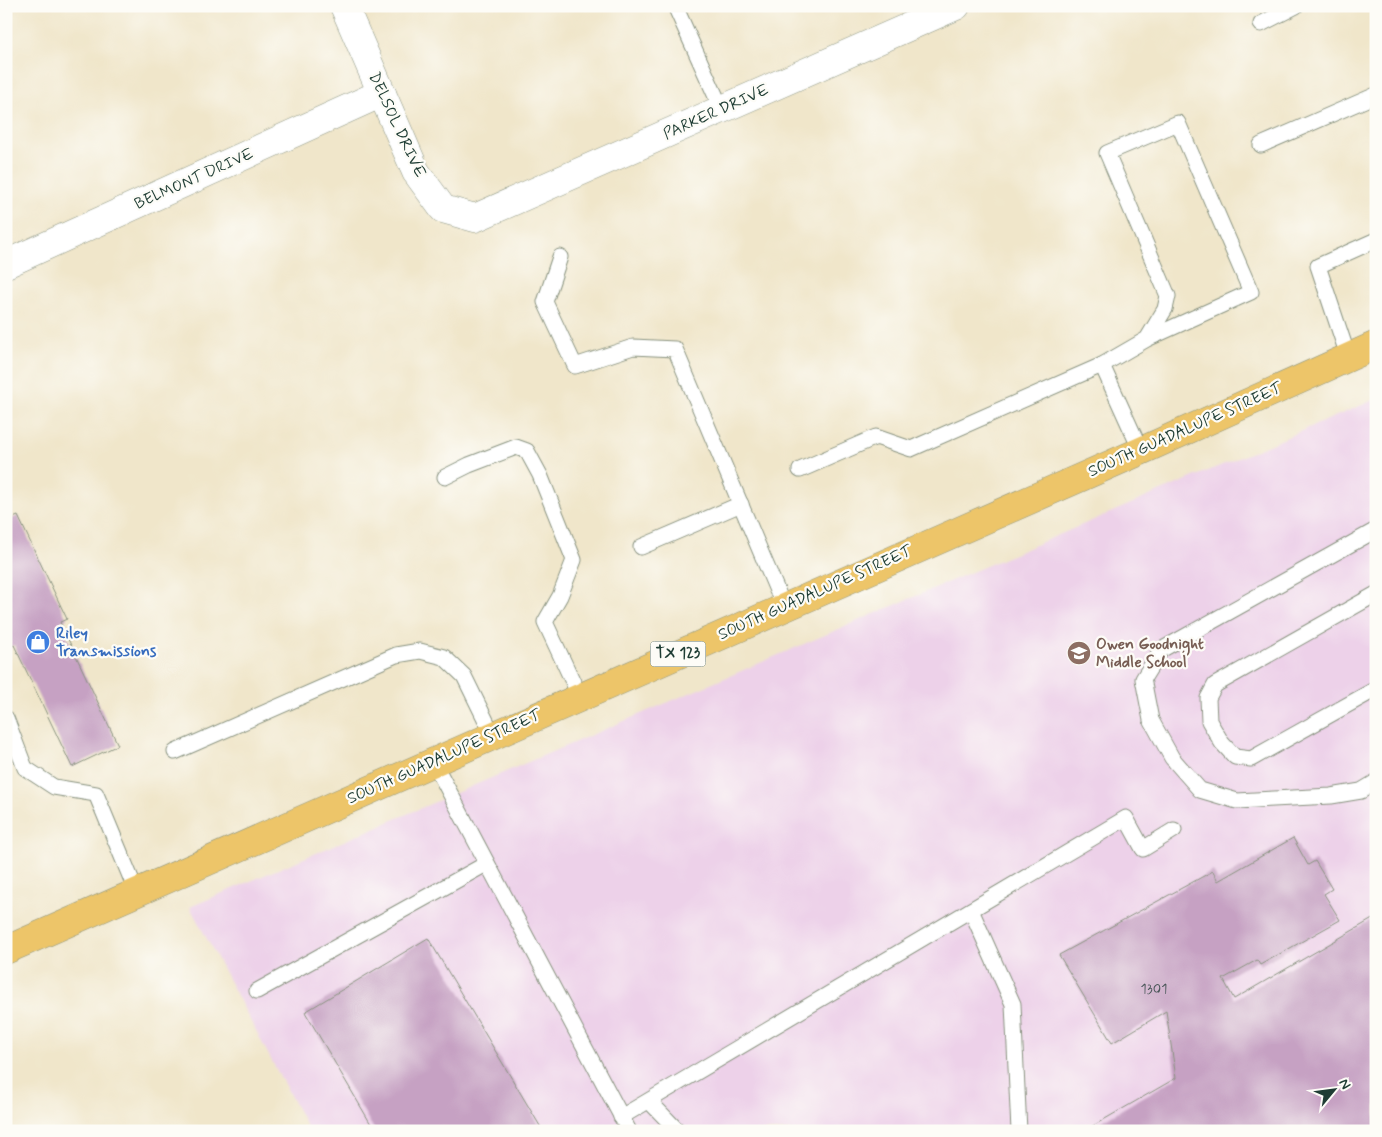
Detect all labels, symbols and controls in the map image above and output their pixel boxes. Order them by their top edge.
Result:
street label: DELSOL DRIVE [363,69,431,181]
street label: PARKER DRIVE [660,79,772,145]
street label: BELMONT DRIVE [131,143,257,215]
street label: SOUTH GUADALUPE STREET [1085,377,1286,482]
street label: SOUTH GUADALUPE STREET [715,540,916,645]
place label: Riley Transmissions [56,623,157,662]
shop icon: Riley Transmissions [25,629,51,655]
place label: Owen Goodnight Middle School [1096,634,1204,673]
school or university icon: Owen Goodnight Middle School [1066,640,1092,666]
road number: TX 123 [650,642,706,666]
street label: SOUTH GUADALUPE STREET [344,704,545,809]
house number: 1301 [1141,980,1167,998]
north arrow [1310,1064,1360,1114]
text: N [1334,1076,1355,1093]

